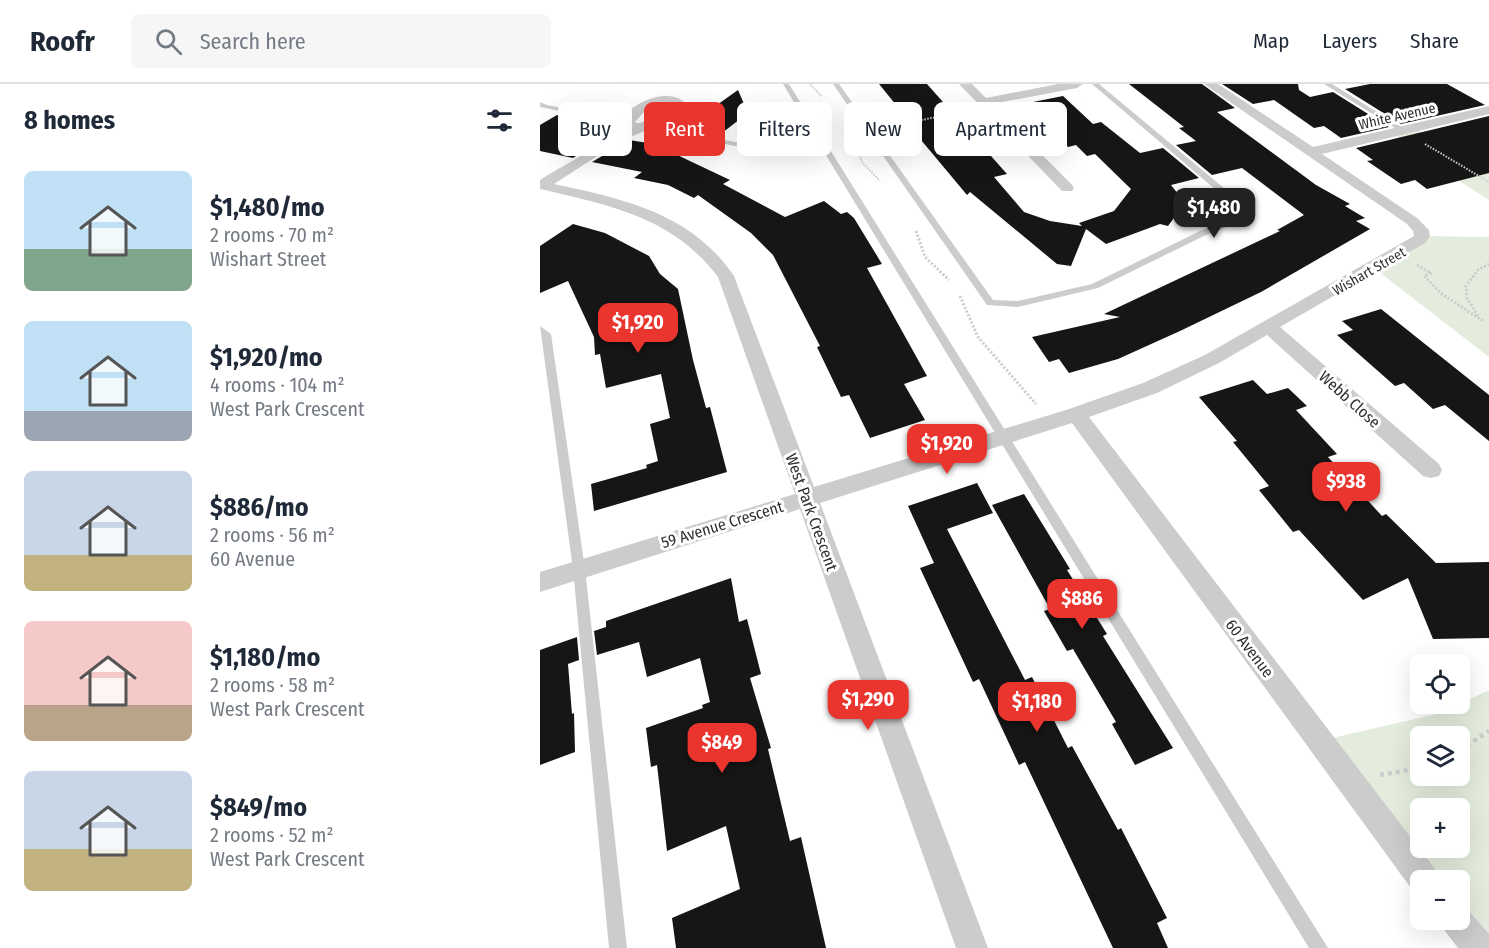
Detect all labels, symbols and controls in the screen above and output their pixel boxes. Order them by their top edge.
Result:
search box [131,14,551,68]
text: Roofr [30,25,95,58]
icon: search [152,25,185,58]
text: Search here [200,28,306,55]
text: Map [1253,28,1289,54]
text: Layers [1322,28,1377,54]
text: Share [1410,28,1459,54]
street label: White Avenue [1357,99,1437,134]
chip: Buy [558,102,632,156]
chip: Rent [644,102,725,156]
chip: Filters [737,102,832,156]
chip: New [844,102,922,156]
chip: Apartment [934,102,1067,156]
icon: filters [483,104,516,137]
text: 8 homes [24,105,115,136]
pin: $1,480 [1165,188,1263,239]
text: $1,480/mo [210,192,325,223]
icon: home [72,195,144,267]
text: $1,480 [1187,195,1241,219]
text: 2 rooms · 70 m² [210,223,334,247]
street label: Wishart Street [1330,244,1409,299]
text: Wishart Street [210,247,326,271]
pin: $1,920 [589,303,687,354]
text: $1,920 [612,310,664,334]
text: $1,920/mo [210,342,323,373]
icon: home [72,345,144,417]
street label: Webb Close [1315,367,1384,432]
text: 4 rooms · 104 m² [210,373,345,397]
text: West Park Crescent [210,397,365,421]
pin: $1,920 [898,424,996,475]
text: $1,920 [921,431,973,455]
street label: West Park Crescent [781,451,842,574]
pin: $938 [1310,462,1382,513]
text: $938 [1326,469,1366,493]
text: $886/mo [210,492,309,523]
icon: home [72,495,144,567]
street label: 59 Avenue Crescent [659,497,786,552]
text: 2 rooms · 56 m² [210,523,335,547]
text: 60 Avenue [210,547,295,571]
pin: $886 [1046,579,1118,630]
text: $886 [1061,586,1103,610]
street label: 60 Avenue [1222,615,1278,681]
text: $1,180/mo [210,642,320,673]
icon: home [72,645,144,717]
map controls [1410,654,1470,930]
button: locate [1410,654,1470,714]
text: 2 rooms · 58 m² [210,673,335,697]
pin: $1,290 [819,680,917,731]
pin: $1,180 [988,682,1086,733]
text: $1,290 [842,687,894,711]
text: $1,180 [1012,689,1062,713]
text: West Park Crescent [210,697,365,721]
pin: $849 [686,723,758,774]
button: layers [1410,726,1470,786]
text: $849 [702,730,742,754]
text: $849/mo [210,792,307,823]
icon: home [72,795,144,867]
button: + [1410,798,1470,858]
text: 2 rooms · 52 m² [210,823,334,847]
text: West Park Crescent [210,847,365,871]
button: − [1410,870,1470,930]

